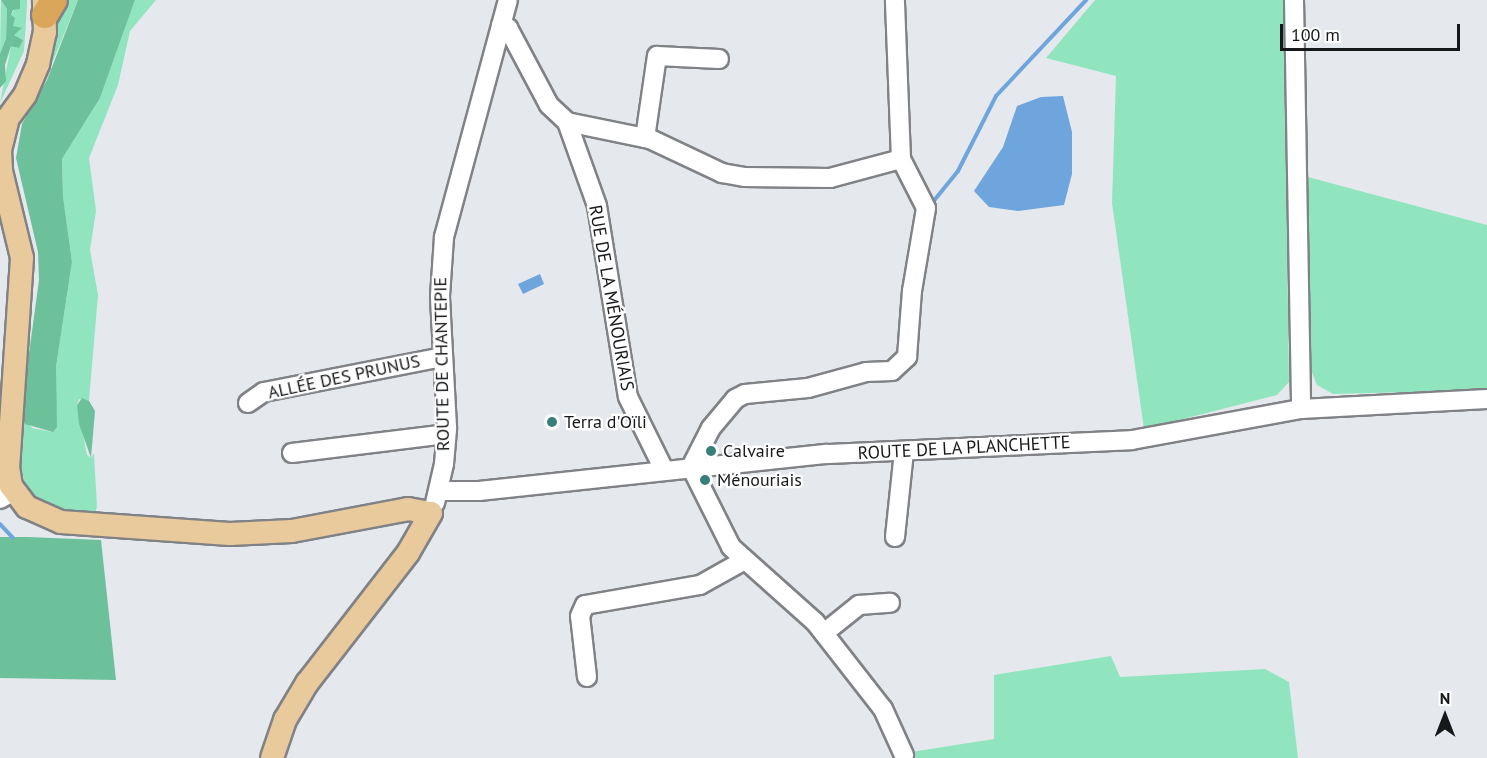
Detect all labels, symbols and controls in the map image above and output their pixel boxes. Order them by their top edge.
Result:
scale bar [1283,12,1463,50]
text: 100 m [1291,23,1340,46]
street label: RUE DE LA MÉNOURIAIS [584,203,638,393]
street label: ROUTE DE CHANTEPIE [430,277,454,451]
street label: ALLÉE DES PRUNUS [266,350,422,404]
place label: Terra d'Oïli [564,411,647,433]
marker: Terra d'Oïli [545,415,559,429]
street label: ROUTE DE LA PLANCHETTE [857,432,1071,464]
place label: Calvaire [723,440,785,462]
marker: Calvaire [704,444,718,458]
place label: Ménouriais [717,469,802,491]
marker: Ménouriais [698,473,712,487]
north arrow [1415,686,1475,746]
text: N [1440,688,1450,708]

